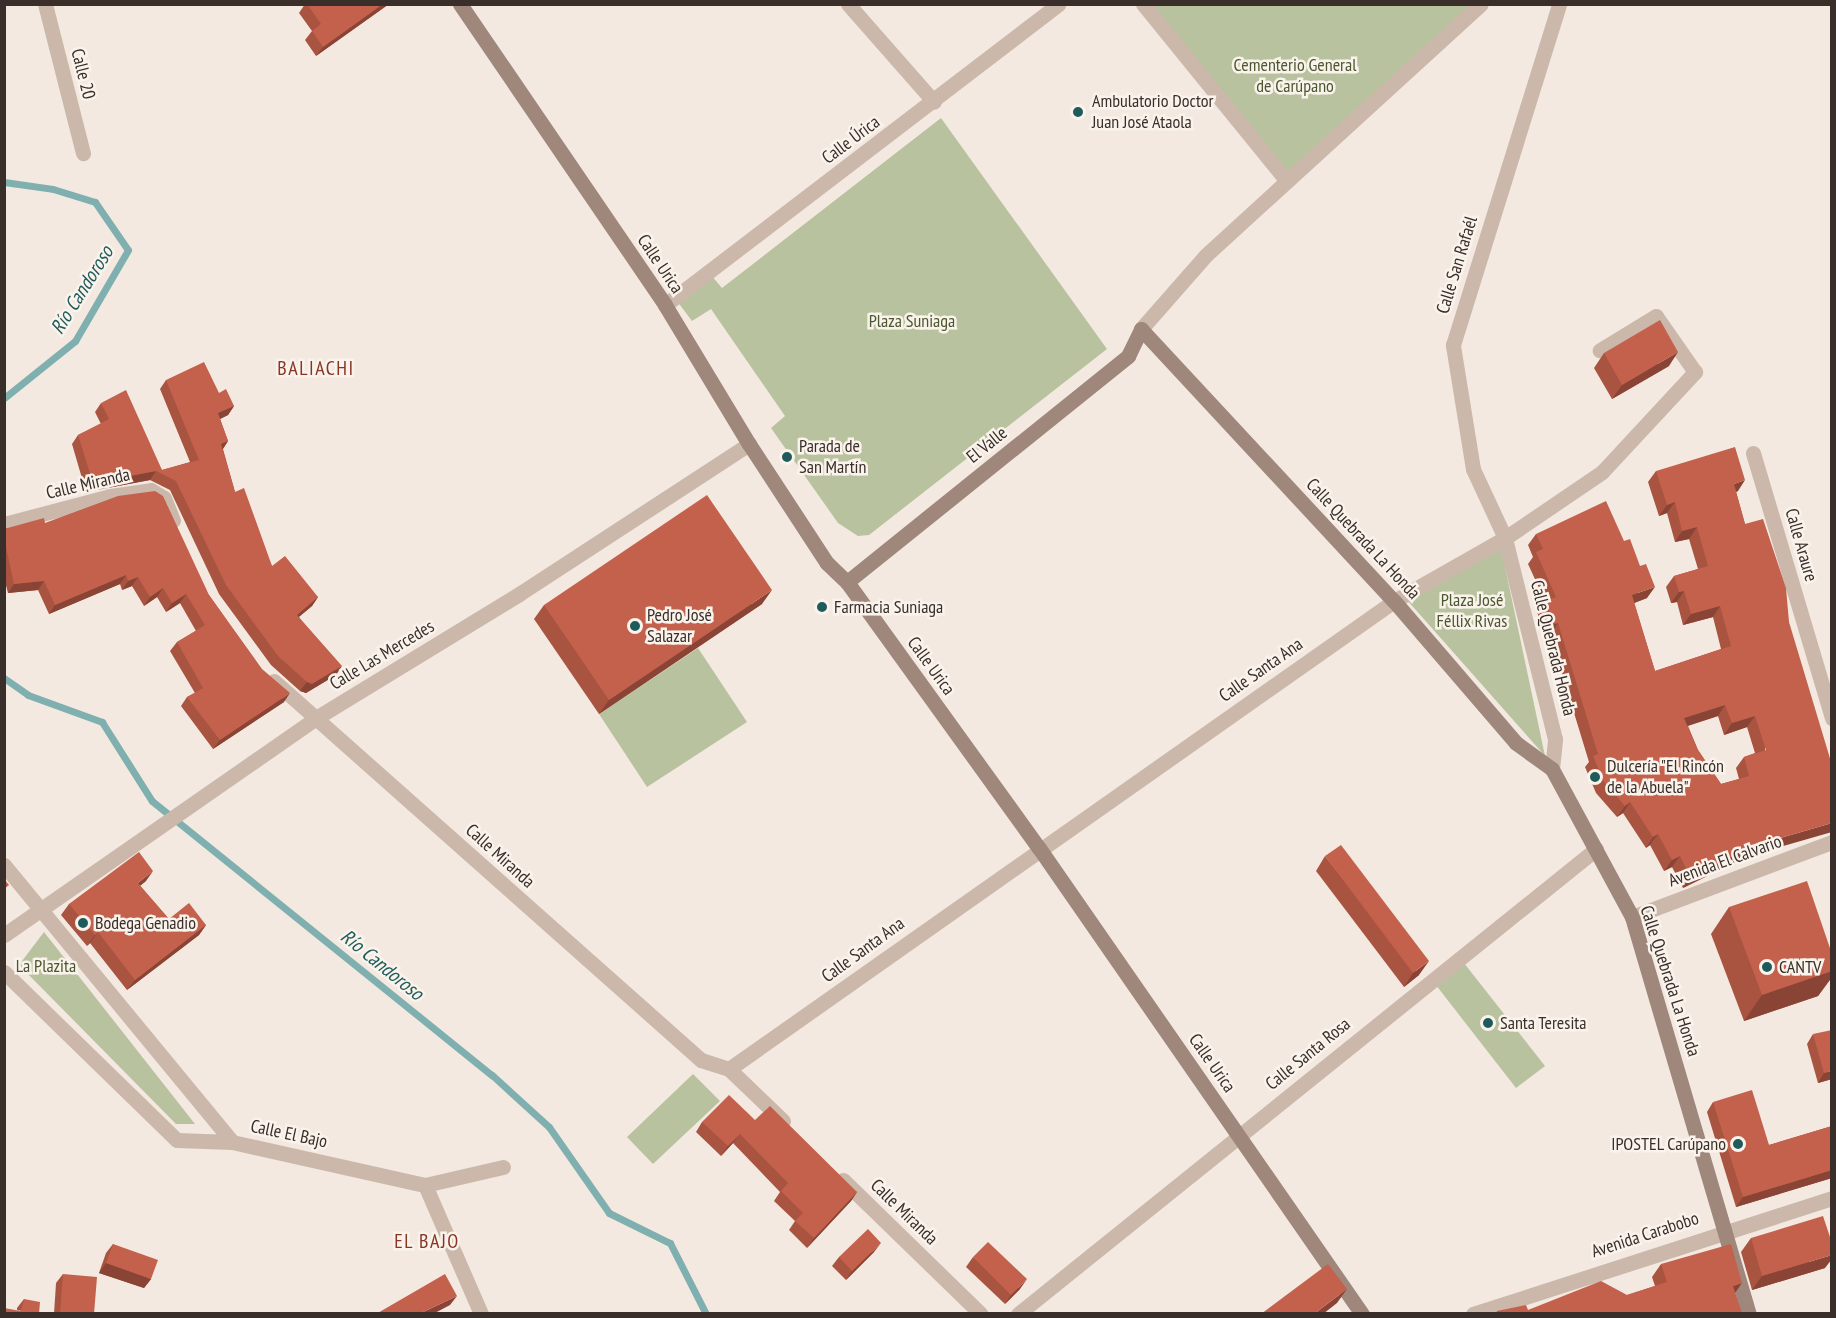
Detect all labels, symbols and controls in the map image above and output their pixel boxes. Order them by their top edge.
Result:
street label: Calle 20 [66,47,100,101]
park label: Cementerio General de Carúpano [1234,55,1356,98]
place label: Ambulatorio Doctor Juan José Ataola [1092,91,1213,134]
marker: Ambulatorio Doctor Juan José Ataola [1069,103,1087,121]
street label: Calle Úrica [818,111,884,169]
street label: Calle San Rafaél [1432,214,1482,316]
street label: Calle Urica [632,230,688,298]
water label: Río Candoroso [46,242,118,338]
park label: Plaza Suniaga [869,310,955,332]
district label: BALIACHI [277,356,355,380]
street label: El Valle [962,422,1012,468]
place label: Parada de San Martín [799,436,866,478]
marker: Parada de San Martín [780,450,794,464]
street label: Calle Miranda [44,464,132,504]
street label: Calle Quebrada La Honda [1301,474,1425,604]
street label: Calle Araure [1780,506,1822,584]
street label: Calle Quebrada Honda [1526,578,1580,718]
park label: Plaza José Féllix Rivas [1436,590,1508,632]
place label: Farmacia Suniaga [834,596,943,618]
marker: Farmacia Suniaga [815,600,829,614]
place label: Pedro José Salazar [647,605,712,648]
street label: Calle Las Mercedes [326,615,438,695]
marker: Pedro José Salazar [628,619,642,633]
street label: Calle Urica [903,633,959,699]
street label: Calle Santa Ana [1215,633,1307,707]
place label: Dulcería "El Rincón de la Abuela" [1607,756,1725,798]
marker: Dulcería "El Rincón de la Abuela" [1588,770,1602,784]
street label: Calle Miranda [461,819,539,893]
street label: Avenida El Calvario [1665,831,1785,891]
street label: Calle Quebrada La Honda [1635,903,1705,1059]
place label: Bodega Genadio [95,912,196,934]
street label: Calle Santa Ana [817,913,909,987]
marker: Bodega Genadio [76,916,90,930]
water label: Río Candoroso [336,924,428,1006]
park label: La Plazita [16,955,76,977]
place label: CANTV [1779,956,1821,978]
marker: CANTV [1760,960,1774,974]
place label: Santa Teresita [1500,1012,1587,1034]
street label: Calle Santa Rosa [1261,1013,1355,1095]
marker: Santa Teresita [1481,1016,1495,1030]
street label: Calle Urica [1184,1029,1240,1097]
street label: Calle El Bajo [249,1115,329,1153]
place label: IPOSTEL Carúpano [1611,1133,1726,1155]
marker: IPOSTEL Carúpano [1731,1137,1745,1151]
street label: Calle Miranda [866,1175,942,1249]
street label: Avenida Carabobo [1589,1207,1701,1263]
district label: EL BAJO [394,1229,460,1253]

